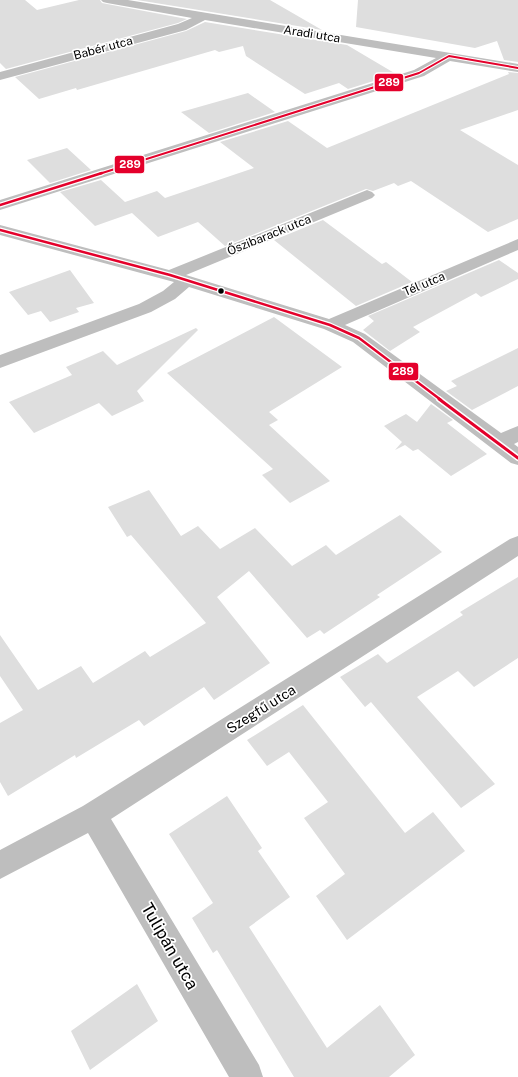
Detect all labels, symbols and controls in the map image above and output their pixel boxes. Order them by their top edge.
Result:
street label: Aradi utca [283,23,341,45]
street label: Babér utca [72,33,134,63]
line badge: 289 [374,73,404,92]
text: 289 [378,76,400,88]
line badge: 289 [114,155,145,174]
text: 289 [119,158,141,170]
street label: Őszibarack utca [225,212,313,258]
street label: Tél utca [401,269,447,299]
unlabelled marker [216,286,226,296]
line badge: 289 [388,362,419,381]
text: 289 [392,365,414,377]
street label: Szegfű utca [224,681,298,737]
street label: Tulipán utca [137,899,203,993]

